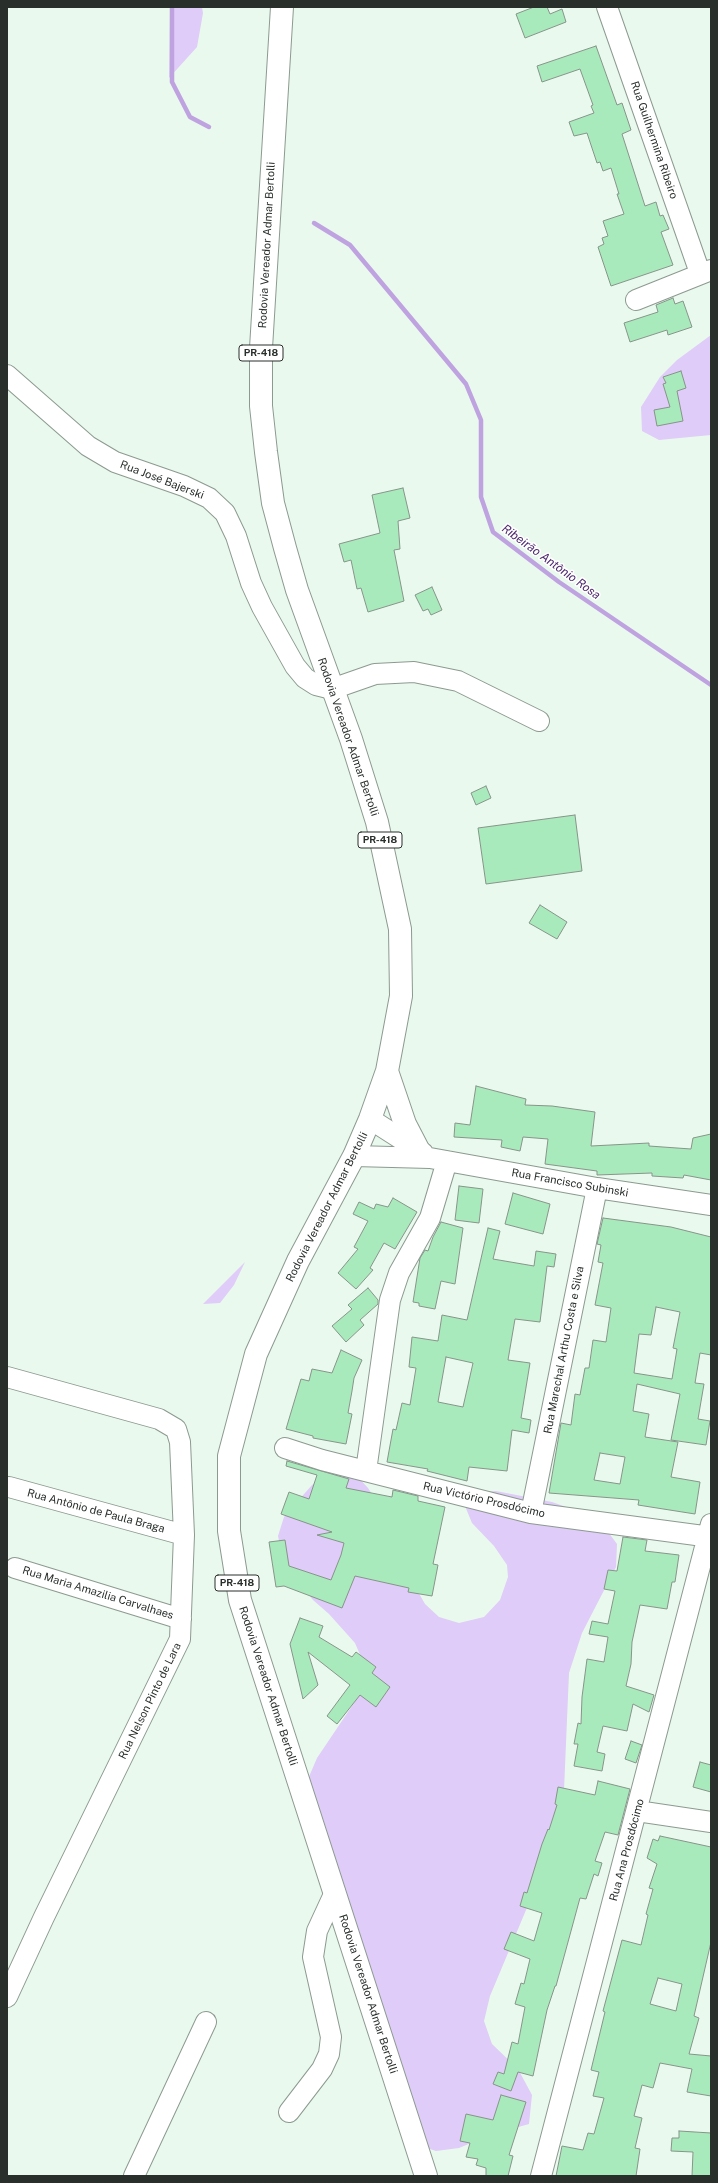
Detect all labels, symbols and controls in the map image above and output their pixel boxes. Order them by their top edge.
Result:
street label: Rua Guilhermina Ribeiro [628,79,680,201]
street label: Rodovia Vereador Admar Bertolli [256,161,278,329]
road number: PR-418 [239,345,283,361]
street label: Rua José Bajerski [118,458,206,502]
water label: Ribeirão Antônio Rosa [499,521,603,603]
street label: Rodovia Vereador Admar Bertolli [315,656,381,818]
road number: PR-418 [358,832,402,848]
street label: Rodovia Vereador Admar Bertolli [283,1130,371,1284]
street label: Rua Francisco Subinski [510,1166,630,1200]
street label: Rua Marechal Arthu Costa e Silva [541,1265,587,1435]
street label: Rua Victório Prosdócimo [422,1480,546,1520]
street label: Rua Antônio de Paula Braga [26,1486,166,1536]
street label: Rua Maria Amazilia Carvalhaes [21,1564,175,1622]
road number: PR-418 [215,1575,259,1591]
street label: Rodovia Vereador Admar Bertolli [236,1605,300,1767]
street label: Rua Nelson Pinto de Lara [116,1641,184,1761]
street label: Rua Ana Prosdócimo [607,1797,647,1903]
street label: Rodovia Vereador Admar Bertolli [336,1913,400,2075]

